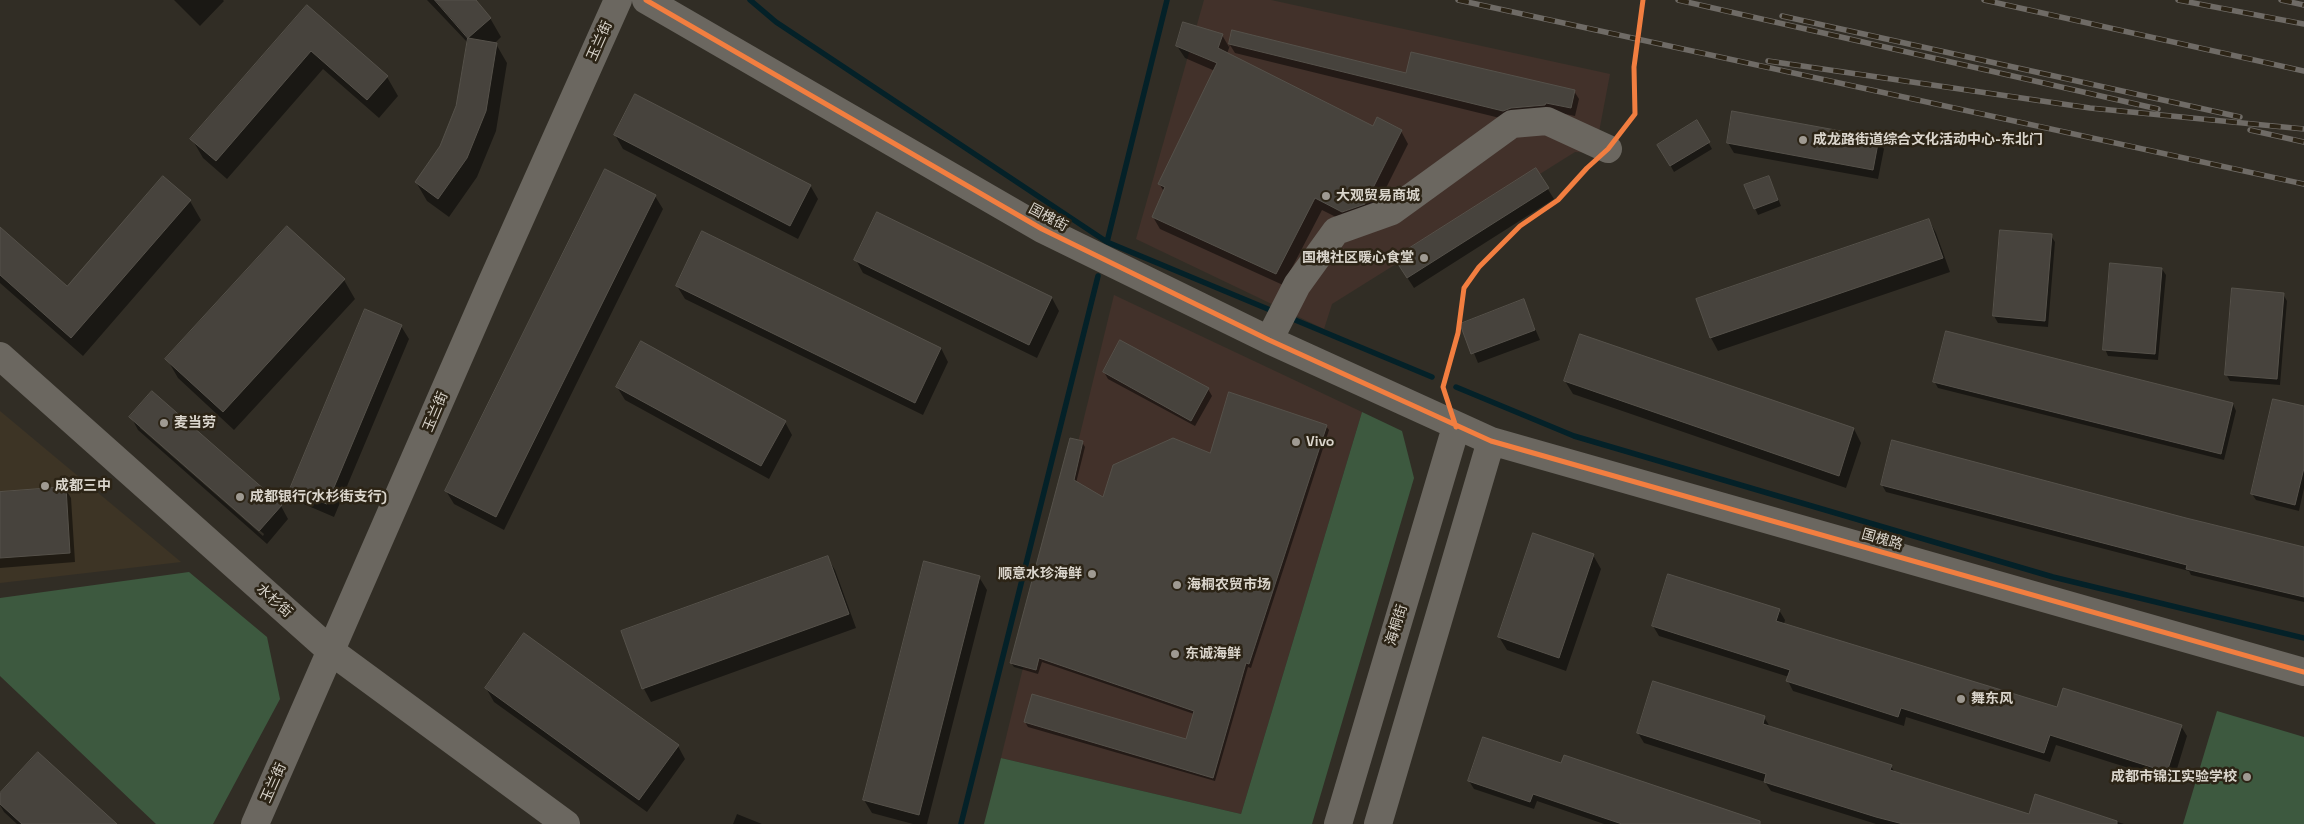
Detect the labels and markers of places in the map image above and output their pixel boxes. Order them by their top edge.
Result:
place label: 成龙路街道综合文化活动中心-东北门 [1813,132,2043,148]
marker: 成龙路街道综合文化活动中心-东北门 [1797,134,1809,146]
place label: 大观贸易商城 [1336,188,1420,204]
marker: 大观贸易商城 [1320,190,1332,202]
place label: 国槐社区暖心食堂 [1302,250,1414,266]
marker: 国槐社区暖心食堂 [1418,252,1430,264]
place label: 麦当劳 [174,415,216,431]
marker: 麦当劳 [158,417,170,429]
place label: Vivo [1306,434,1334,450]
marker: Vivo [1290,436,1302,448]
place label: 成都三中 [55,478,111,494]
marker: 成都三中 [39,480,51,492]
place label: 成都银行(水杉街支行) [250,489,387,505]
marker: 成都银行(水杉街支行) [234,491,246,503]
place label: 顺意水珍海鲜 [998,566,1082,582]
marker: 顺意水珍海鲜 [1086,568,1098,580]
place label: 海桐农贸市场 [1187,577,1271,593]
marker: 海桐农贸市场 [1171,579,1183,591]
place label: 东诚海鲜 [1185,646,1241,662]
marker: 东诚海鲜 [1169,648,1181,660]
place label: 舞东风 [1971,691,2013,707]
marker: 舞东风 [1955,693,1967,705]
place label: 成都市锦江实验学校 [2111,769,2237,785]
marker: 成都市锦江实验学校 [2241,771,2253,783]

